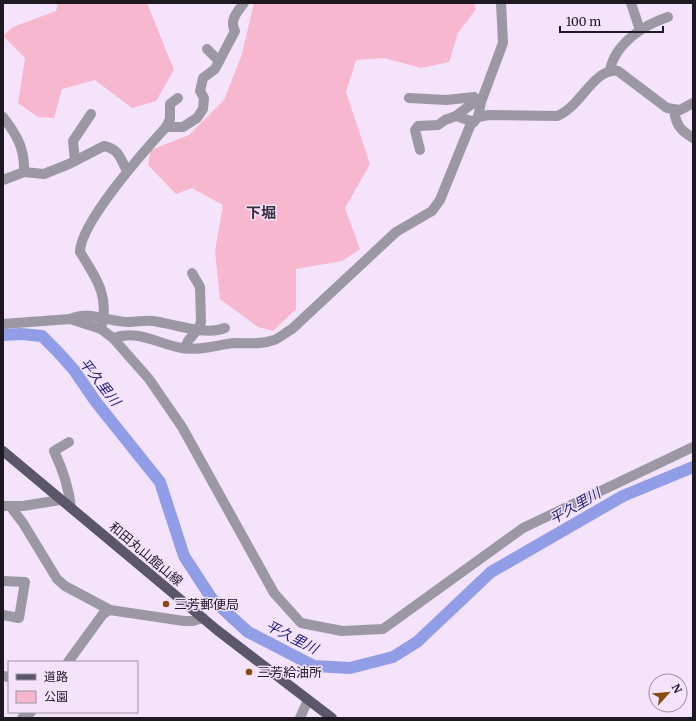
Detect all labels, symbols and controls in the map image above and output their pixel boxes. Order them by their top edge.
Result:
scale bar [560,8,663,34]
text: 100 m [566,14,601,29]
district label: 下堀 [246,203,276,222]
water label: 平久里川 [76,354,126,411]
water label: 平久里川 [546,483,605,528]
street label: 和田丸山館山線 [106,518,186,590]
place label: 三芳郵便局 [174,596,239,613]
marker: 三芳郵便局 [161,599,171,609]
water label: 平久里川 [263,616,323,659]
legend [8,661,138,713]
place label: 三芳給油所 [257,664,322,681]
marker: 三芳給油所 [244,667,254,677]
text: 道路 [44,669,68,684]
north arrow [648,673,688,713]
text: N [669,681,685,696]
text: 公園 [44,689,68,704]

